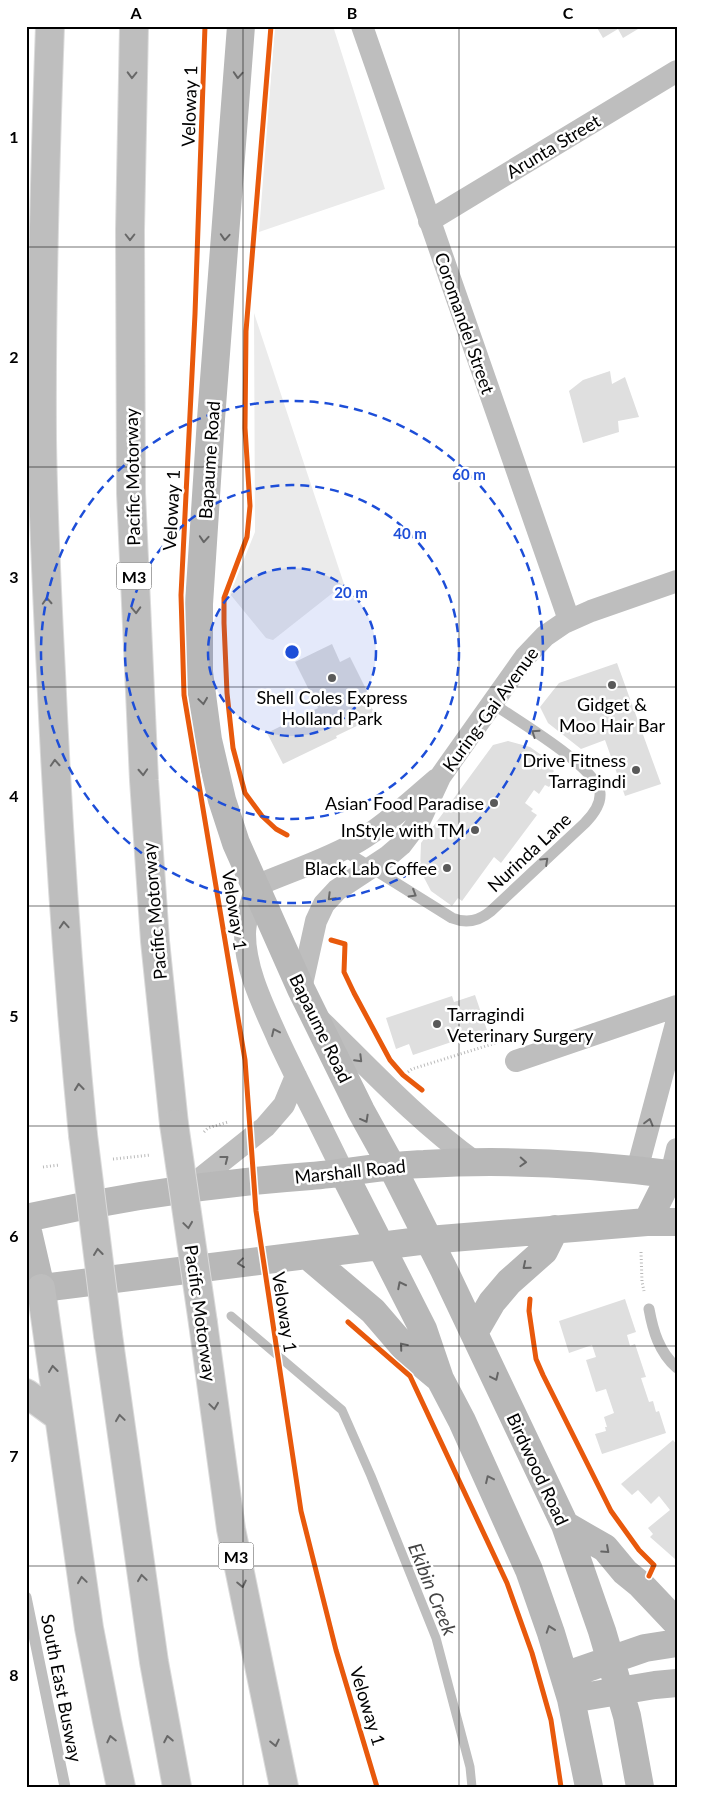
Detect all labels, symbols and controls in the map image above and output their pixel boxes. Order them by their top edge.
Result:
text: A [129,3,142,22]
text: B [347,3,357,22]
text: C [563,3,574,22]
street label: Veloway 1 [177,65,201,147]
one-way arrow [127,71,138,79]
one-way arrow [232,71,243,79]
street label: Arunta Street [502,109,605,183]
text: 1 [9,127,19,146]
one-way arrow [220,233,231,241]
one-way arrow [125,234,135,242]
street label: Coromandel Street [430,249,500,397]
text: 2 [9,347,19,366]
street label: Bapaume Road [194,400,224,520]
street label: Pacific Motorway [120,407,144,546]
text: 60 m [452,465,486,483]
street label: Veloway 1 [158,469,184,551]
text: 40 m [393,524,427,542]
one-way arrow [198,535,209,543]
road number: M3 [116,562,152,590]
text: 3 [9,567,19,586]
text: 20 m [334,583,368,601]
one-way arrow [42,596,53,604]
one-way arrow [130,606,141,614]
street label: Kuring-Gai Avenue [437,642,543,776]
centre of rings [283,643,301,661]
marker: Shell Coles Express Holland Park [326,672,338,684]
marker: Gidget & Moo Hair Bar [606,679,618,691]
place label: Shell Coles Express Holland Park [256,686,408,729]
place label: Gidget & Moo Hair Bar [559,693,665,736]
one-way arrow [197,697,208,705]
one-way arrow [531,730,541,739]
place label: Drive Fitness Tarragindi [522,749,626,792]
one-way arrow [49,759,60,767]
marker: Drive Fitness Tarragindi [630,764,642,776]
one-way arrow [138,768,149,776]
text: 4 [9,786,19,805]
place label: Asian Food Paradise [325,792,484,814]
marker: Asian Food Paradise [488,797,500,809]
street label: Nurinda Lane [483,808,575,896]
place label: InStyle with TM [341,819,465,841]
marker: InStyle with TM [469,824,481,836]
street label: Pacific Motorway [137,841,171,980]
place label: Black Lab Coffee [305,857,437,879]
one-way arrow [540,858,549,867]
marker: Black Lab Coffee [441,862,453,874]
street label: Veloway 1 [218,868,252,952]
one-way arrow [407,887,416,897]
one-way arrow [328,891,337,900]
one-way arrow [59,921,70,929]
street label: Bapaume Road [285,970,357,1086]
place label: Tarragindi Veterinary Surgery [447,1003,594,1046]
text: 5 [9,1006,19,1025]
marker: Tarragindi Veterinary Surgery [431,1018,443,1030]
one-way arrow [271,1028,282,1037]
one-way arrow [354,1053,363,1062]
one-way arrow [73,1083,84,1091]
one-way arrow [359,1113,369,1122]
one-way arrow [643,1118,654,1127]
street label: Marshall Road [293,1154,407,1188]
one-way arrow [219,1156,228,1164]
one-way arrow [520,1157,528,1167]
one-way arrow [183,1220,193,1229]
text: 6 [9,1226,19,1245]
street label: Pacific Motorway [181,1243,222,1383]
one-way arrow [93,1247,104,1255]
one-way arrow [237,1257,245,1268]
one-way arrow [522,1261,531,1270]
street label: Veloway 1 [268,1270,302,1354]
one-way arrow [397,1282,407,1291]
one-way arrow [401,1343,409,1352]
one-way arrow [48,1365,59,1373]
one-way arrow [489,1372,499,1381]
one-way arrow [208,1403,219,1411]
street label: Birdwood Road [502,1409,574,1529]
one-way arrow [115,1413,125,1422]
text: 7 [9,1446,19,1465]
one-way arrow [484,1475,495,1484]
water label: Ekibin Creek [404,1539,462,1639]
road number: M3 [218,1542,254,1570]
one-way arrow [600,1545,609,1554]
one-way arrow [137,1574,148,1582]
one-way arrow [77,1576,88,1584]
one-way arrow [236,1580,247,1588]
street label: South East Busway [37,1612,87,1765]
one-way arrow [546,1626,556,1634]
street label: Veloway 1 [346,1664,390,1748]
text: 8 [9,1665,19,1684]
one-way arrow [163,1734,174,1743]
one-way arrow [106,1735,117,1744]
one-way arrow [269,1739,280,1748]

